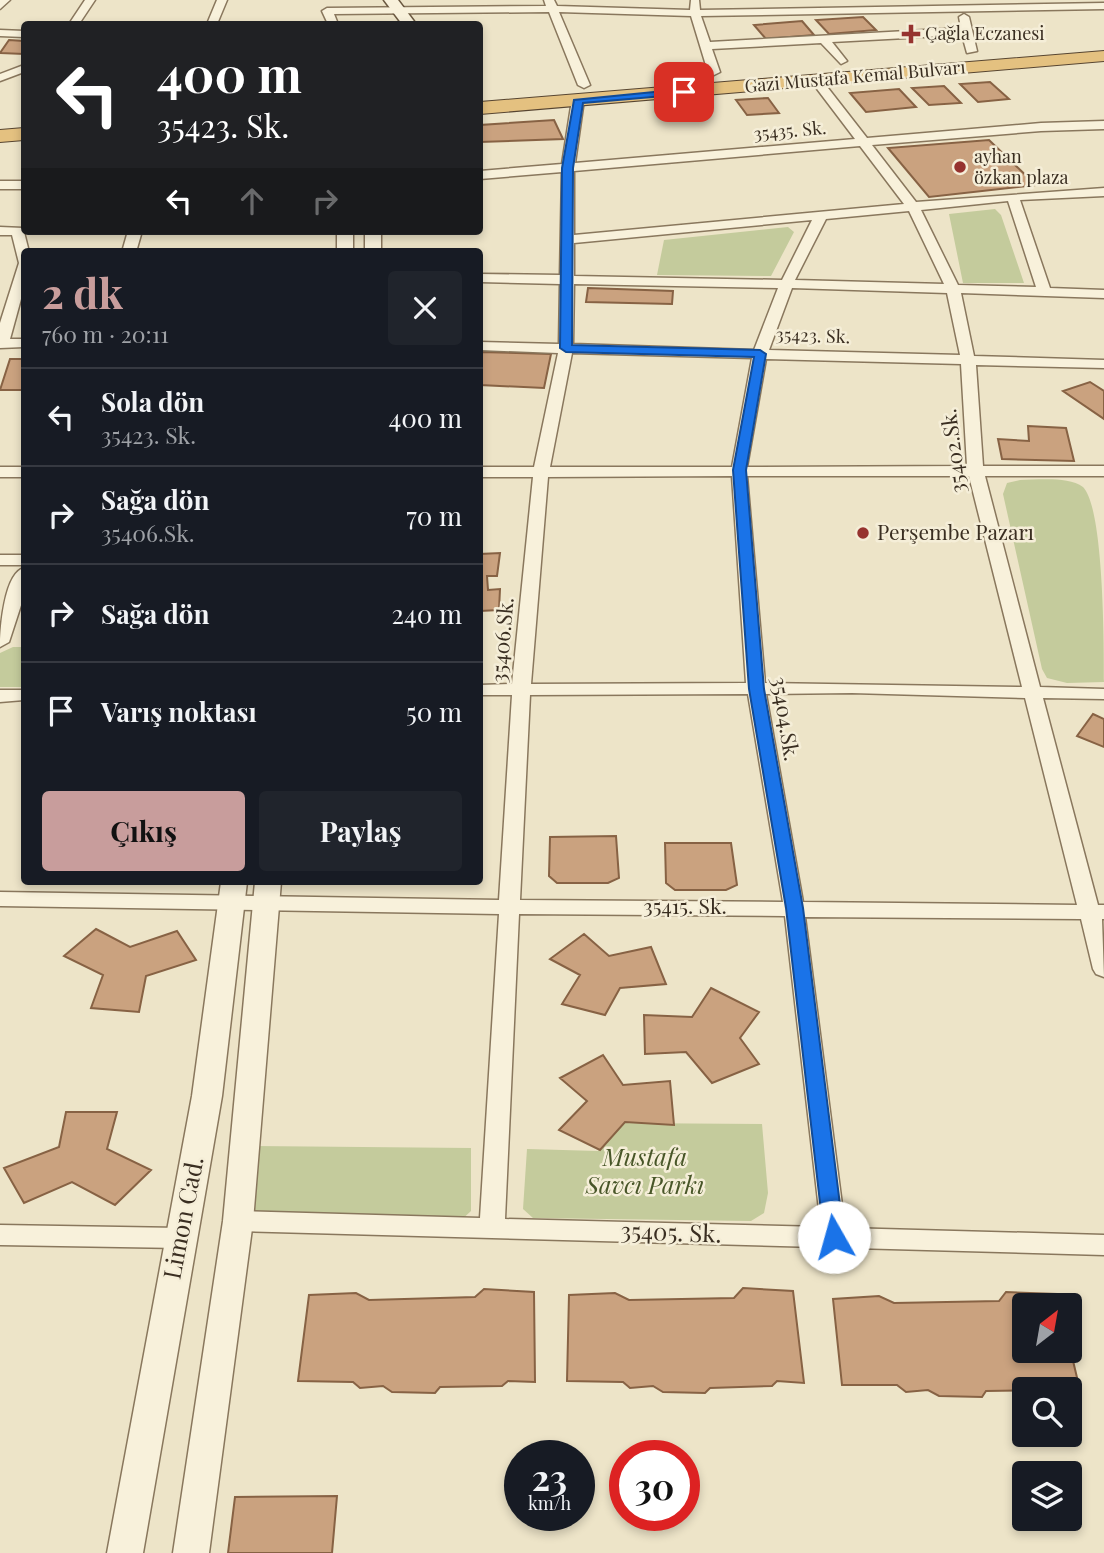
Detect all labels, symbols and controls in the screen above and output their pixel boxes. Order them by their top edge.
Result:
place label: Çağla Eczanesi [925,21,1045,45]
marker: Çağla Eczanesi [903,26,919,42]
text: 400 m [157,40,302,105]
icon: left [42,49,133,140]
street label: Gazi Mustafa Kemal Bulvarı [743,54,966,98]
pin [654,62,714,122]
icon: arrive [665,73,703,111]
text: 35423. Sk. [157,103,289,146]
street label: 35435. Sk. [753,115,827,145]
place label: ayhan özkan plaza [974,144,1068,189]
marker: ayhan özkan plaza [952,159,968,175]
icon: left [160,182,198,220]
icon: ahead [233,182,271,220]
icon: right [306,182,344,220]
text: 2 dk [42,264,123,320]
button: close [388,271,462,345]
text: 760 m · 20:11 [42,318,169,349]
street label: 35423. Sk. [775,322,851,348]
text: Sola dön [101,384,204,419]
icon: left [42,398,80,436]
text: 400 m [388,400,462,435]
street label: 35402.Sk. [933,408,971,495]
text: 35423. Sk. [101,419,196,450]
text: Sağa dön [101,482,209,517]
icon: right [42,496,80,534]
text: 70 m [406,498,462,533]
text: 35406.Sk. [101,517,195,548]
place label: Perşembe Pazarı [877,517,1034,545]
marker: Perşembe Pazarı [855,525,871,541]
icon: right [42,594,80,632]
text: Sağa dön [101,596,209,631]
text: 240 m [392,596,462,631]
street label: 35406.Sk. [483,596,519,684]
street label: 35404.Sk. [766,675,807,763]
icon: arrive [42,692,80,730]
text: Varış noktası [101,694,257,729]
text: 50 m [406,694,462,729]
button: Çıkış [42,791,245,871]
button: Paylaş [259,791,462,871]
street label: 35415. Sk. [643,891,727,919]
park label: Mustafa Savcı Parkı [585,1140,704,1200]
street label: Limon Cad. [154,1154,210,1282]
position arrow [797,1200,871,1274]
street label: 35405. Sk. [620,1213,722,1249]
north arrow [1012,1293,1082,1363]
map controls [1012,1293,1082,1531]
button: search [1012,1377,1082,1447]
speed limit sign: 30 [609,1440,700,1531]
text: 23 [532,1453,567,1500]
button: layers [1012,1461,1082,1531]
text: km/h [528,1491,571,1515]

